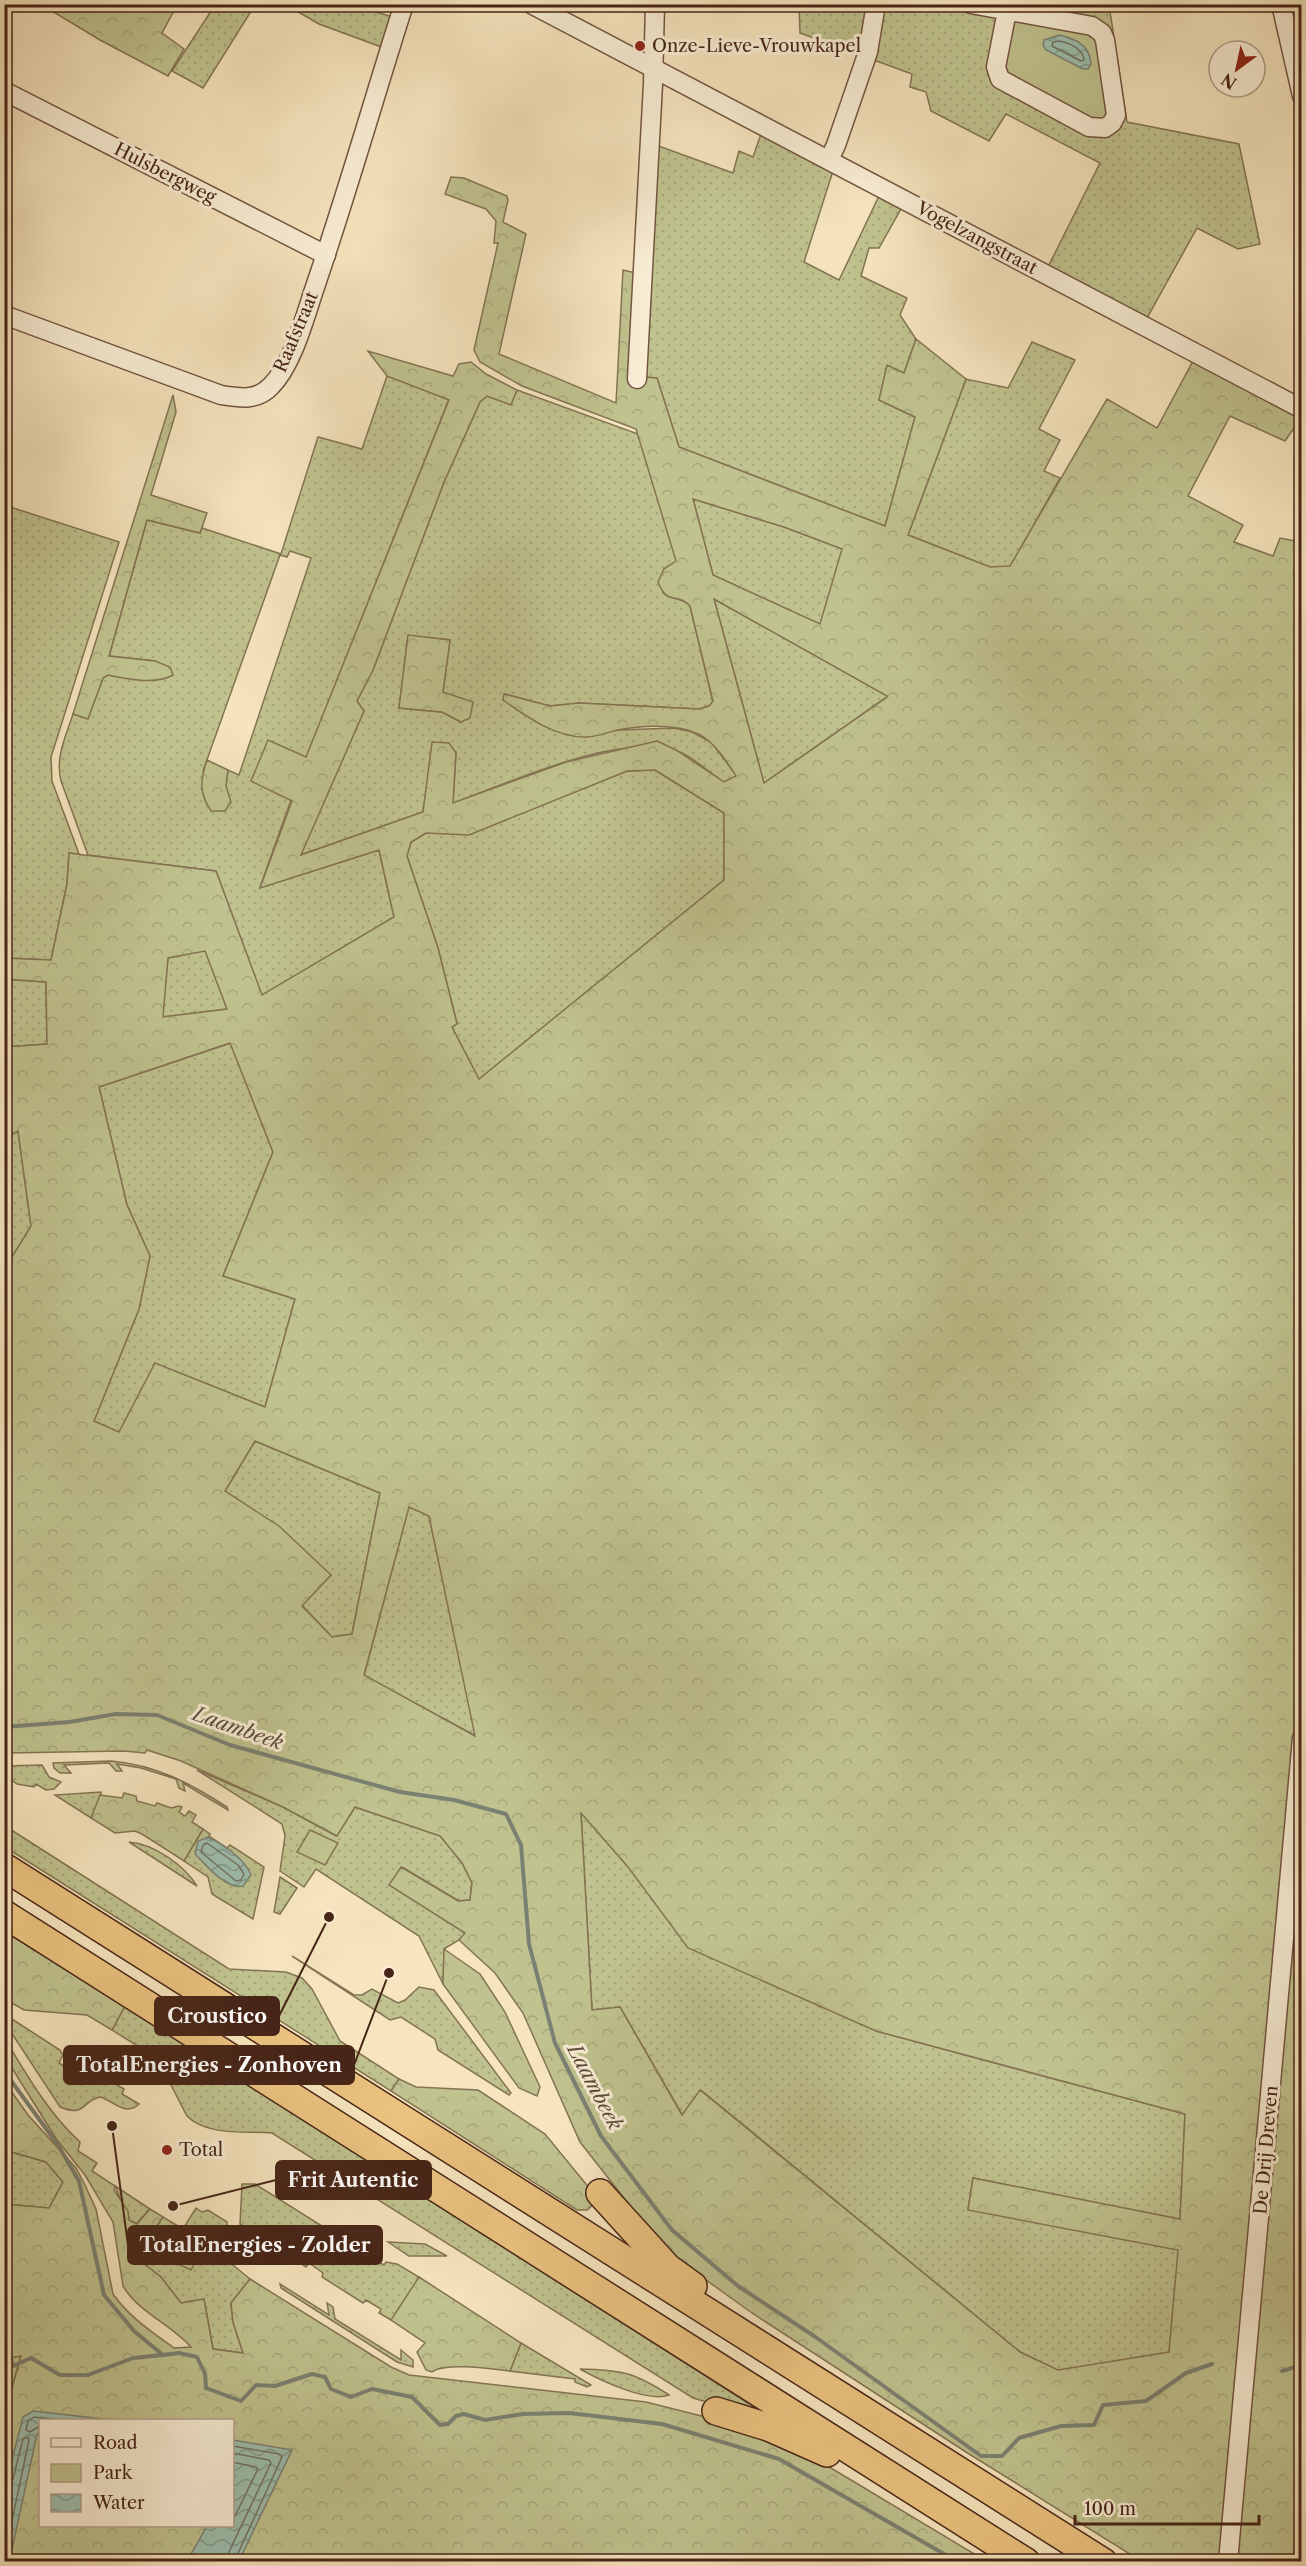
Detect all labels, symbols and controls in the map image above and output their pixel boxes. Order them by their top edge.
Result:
place label: Onze-Lieve-Vrouwkapel [652,35,861,57]
marker: Onze-Lieve-Vrouwkapel [633,39,647,53]
north arrow [1207,39,1267,99]
text: N [1217,69,1240,94]
street label: Hulsbergweg [110,138,220,208]
street label: Vogelzangstraat [912,196,1042,279]
street label: Raafstraat [269,288,323,376]
water label: Laambeek [188,1701,287,1755]
callout: Croustico [155,1997,279,2035]
text: Croustico [167,2004,267,2028]
water label: Laambeek [561,2038,628,2135]
callout: TotalEnergies - Zonhoven [64,2046,354,2084]
text: TotalEnergies - Zonhoven [76,2053,342,2077]
street label: De Drij Dreven [1249,2085,1283,2215]
place label: Total [179,2139,223,2161]
marker: Total [160,2143,174,2157]
callout: Frit Autentic [276,2161,431,2199]
text: Frit Autentic [288,2168,418,2192]
callout: TotalEnergies - Zolder [128,2226,382,2264]
text: TotalEnergies - Zolder [140,2233,371,2257]
legend [39,2419,234,2527]
text: Road [93,2432,138,2454]
text: Park [93,2462,134,2484]
scale bar [1075,2488,1260,2526]
text: Water [92,2492,145,2514]
text: 100 m [1084,2498,1136,2520]

